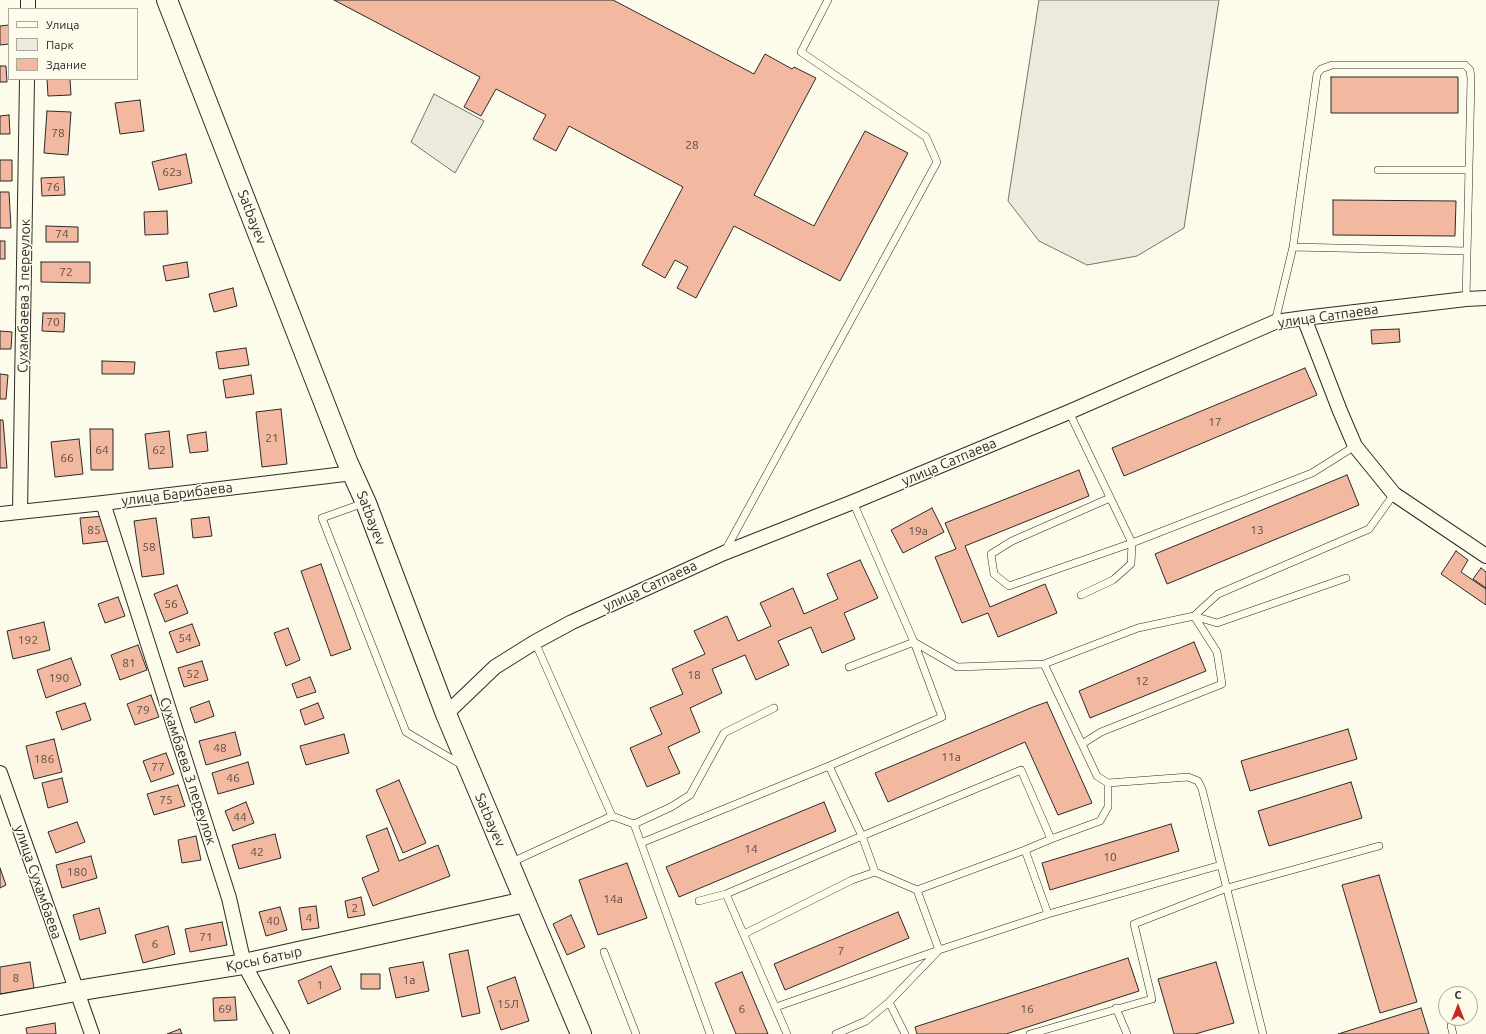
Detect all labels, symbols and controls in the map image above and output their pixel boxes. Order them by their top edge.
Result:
legend [8,8,138,80]
text: Улица [46,18,79,31]
text: Парк [46,38,74,51]
text: Здание [46,58,87,71]
house number: 78 [51,126,65,140]
house number: 28 [685,138,699,152]
house number: 62з [162,165,182,179]
house number: 76 [46,180,60,194]
street label: Satbayev [234,188,270,246]
street label: Сухамбаева 3 переулок [14,219,34,373]
house number: 74 [55,227,69,241]
house number: 72 [59,265,73,279]
street label: улица Сатпаева [1277,301,1379,331]
house number: 70 [46,315,60,329]
house number: 17 [1208,415,1222,429]
house number: 21 [265,431,279,445]
street label: улица Сатпаева [899,434,999,490]
house number: 64 [95,443,109,457]
house number: 62 [152,443,166,457]
house number: 66 [60,451,74,465]
street label: улица Барибаева [120,479,234,509]
street label: Satbayev [353,489,389,547]
house number: 85 [87,523,101,537]
house number: 13 [1250,523,1264,537]
house number: 19а [908,524,928,538]
house number: 58 [142,540,156,554]
street label: улица Сатпаева [600,557,700,615]
house number: 56 [164,597,178,611]
house number: 54 [178,631,192,645]
house number: 192 [18,633,38,647]
house number: 81 [122,656,136,670]
house number: 52 [186,667,200,681]
house number: 18 [687,668,701,682]
house number: 190 [49,671,69,685]
house number: 12 [1135,674,1149,688]
street label: Сухамбаева 3 переулок [156,695,220,847]
house number: 79 [136,703,150,717]
house number: 48 [213,741,227,755]
house number: 11а [941,750,961,764]
house number: 186 [34,752,54,766]
house number: 77 [151,760,165,774]
house number: 46 [226,771,240,785]
street label: Satbayev [471,791,509,849]
house number: 75 [159,793,173,807]
house number: 44 [233,810,247,824]
street label: улица Сухамбаева [11,823,65,941]
house number: 14 [744,842,758,856]
house number: 42 [250,845,264,859]
house number: 10 [1103,850,1117,864]
house number: 180 [67,865,87,879]
house number: 14а [603,892,623,906]
house number: 2 [352,901,358,915]
house number: 4 [306,911,312,925]
house number: 40 [266,914,280,928]
house number: 71 [199,930,213,944]
house number: 6 [152,937,158,951]
street label: Қосы батыр [224,943,304,975]
house number: 7 [838,944,844,958]
house number: 8 [13,971,19,985]
house number: 1а [403,973,415,987]
house number: 1 [317,978,323,992]
north arrow [1438,986,1478,1026]
text: С [1454,989,1462,1001]
house number: 15Л [497,997,519,1011]
house number: 69 [218,1002,232,1016]
house number: 6 [739,1002,745,1016]
house number: 16 [1020,1002,1034,1016]

